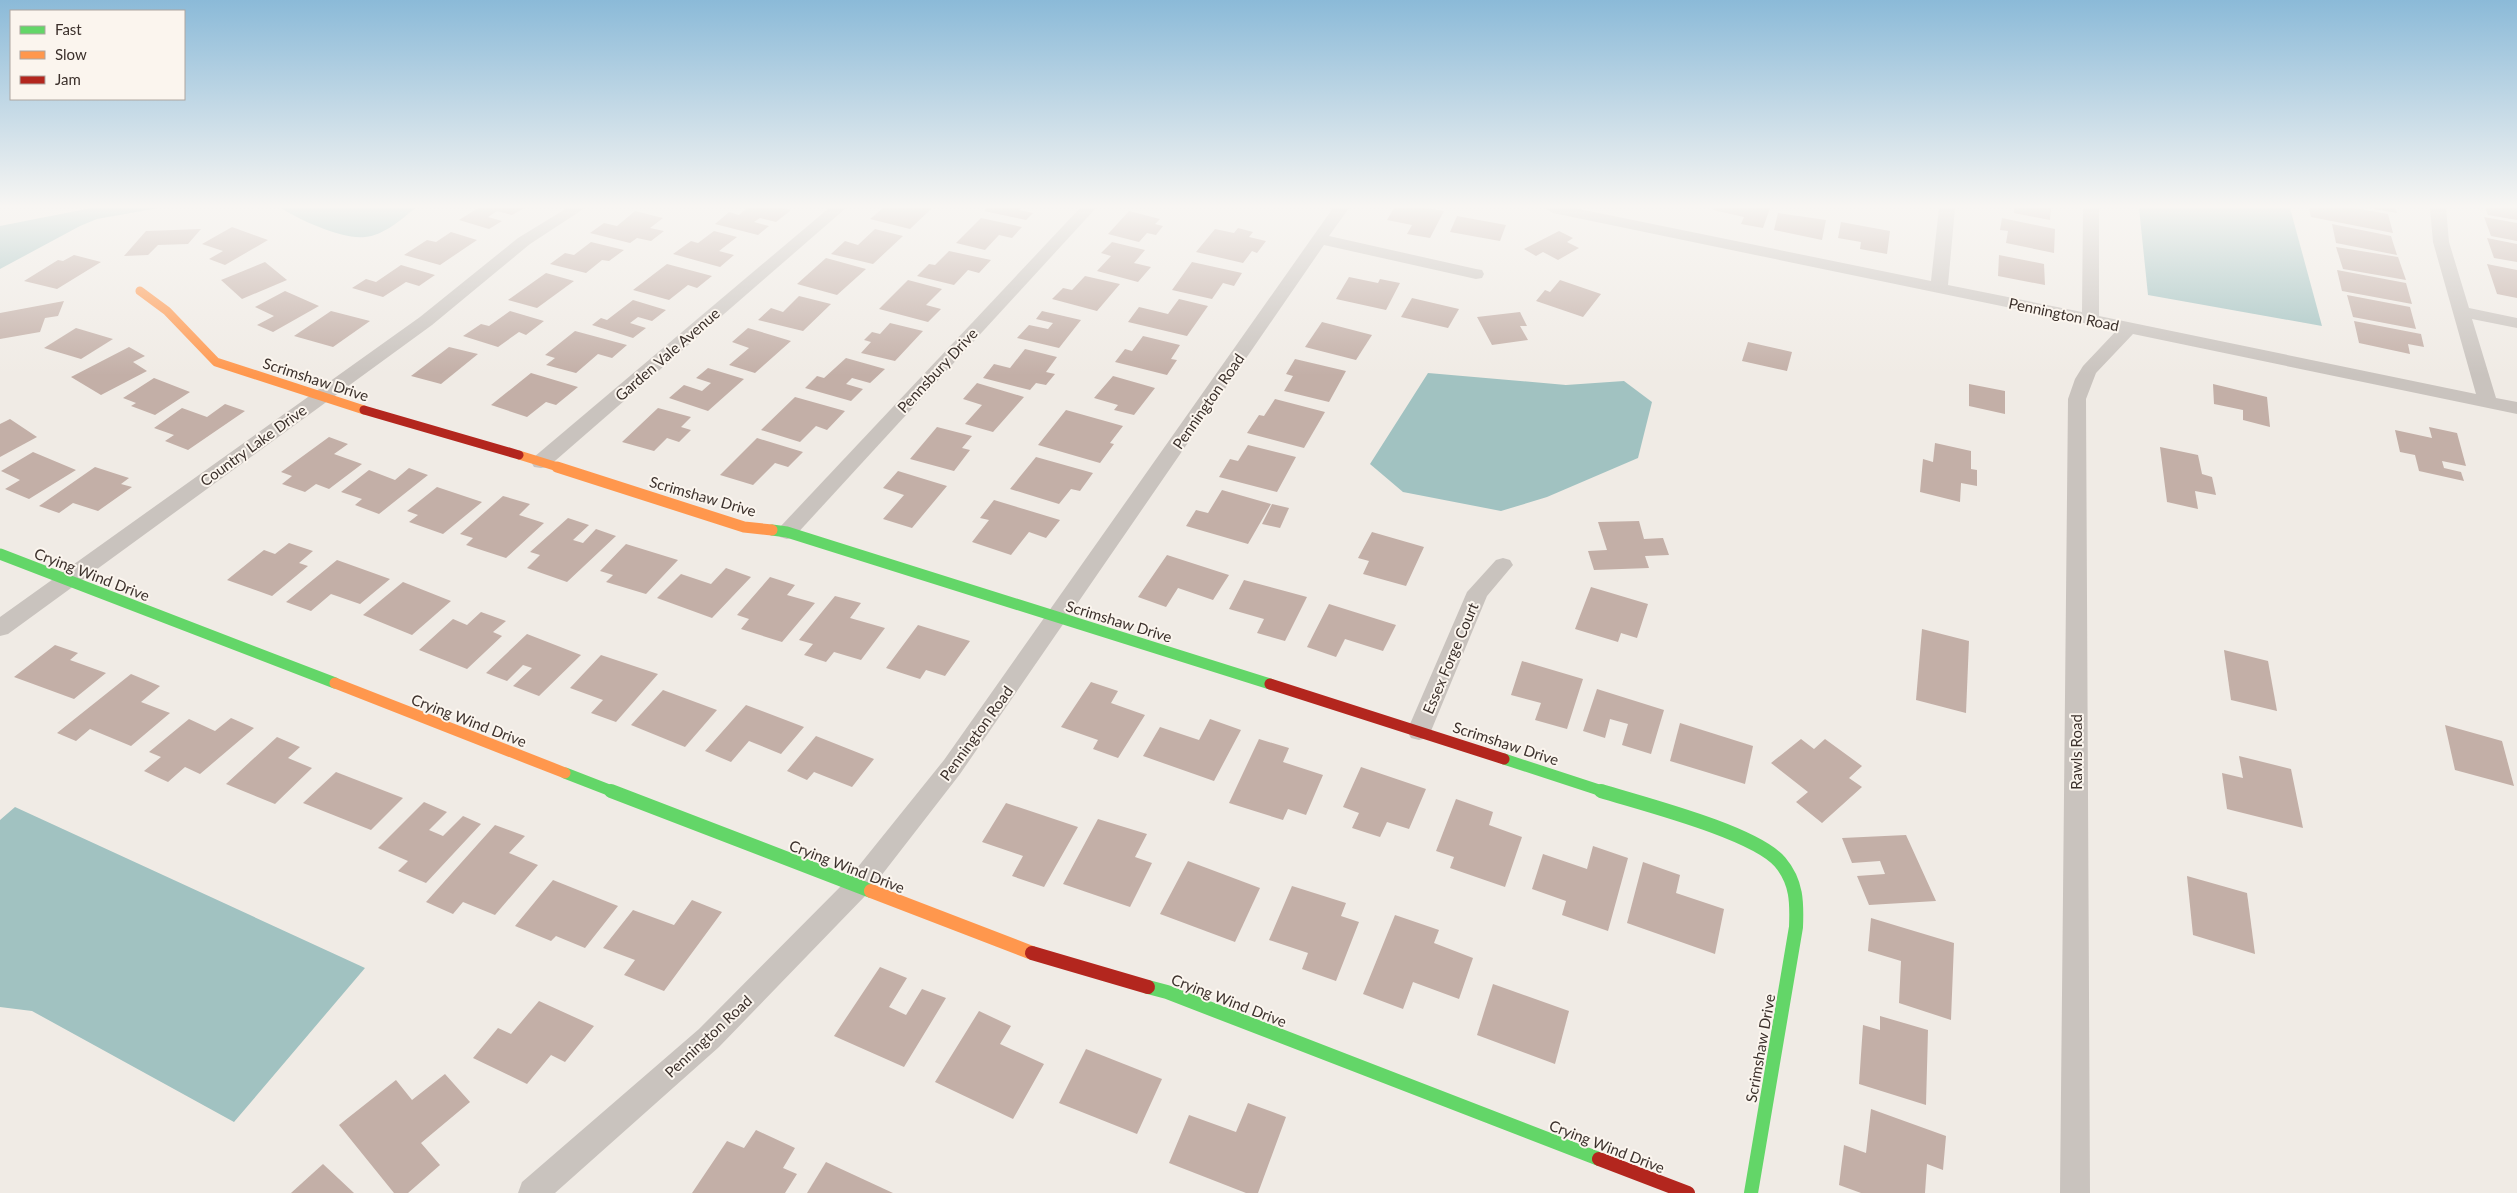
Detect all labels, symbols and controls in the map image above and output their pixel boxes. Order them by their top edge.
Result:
legend [10,10,185,100]
text: Fast [55,20,82,38]
text: Slow [55,45,87,63]
text: Jam [55,70,81,88]
street label: Pennington Road [2007,294,2121,334]
street label: Garden Vale Avenue [611,304,723,404]
street label: Pennsbury Drive [893,324,981,416]
street label: Pennington Road [1168,350,1248,452]
street label: Scrimshaw Drive [261,353,371,405]
street label: Country Lake Drive [196,400,310,490]
street label: Scrimshaw Drive [648,472,758,520]
street label: Crying Wind Drive [32,544,152,604]
street label: Scrimshaw Drive [1064,596,1174,646]
street label: Essex Forge Court [1418,599,1482,716]
street label: Pennington Road [936,682,1016,784]
street label: Crying Wind Drive [409,690,529,750]
street label: Rawls Road [2067,714,2085,790]
street label: Scrimshaw Drive [1451,717,1561,769]
street label: Crying Wind Drive [787,836,907,896]
street label: Crying Wind Drive [1169,970,1289,1030]
street label: Pennington Road [661,991,755,1081]
street label: Scrimshaw Drive [1742,992,1778,1104]
street label: Crying Wind Drive [1547,1116,1667,1176]

